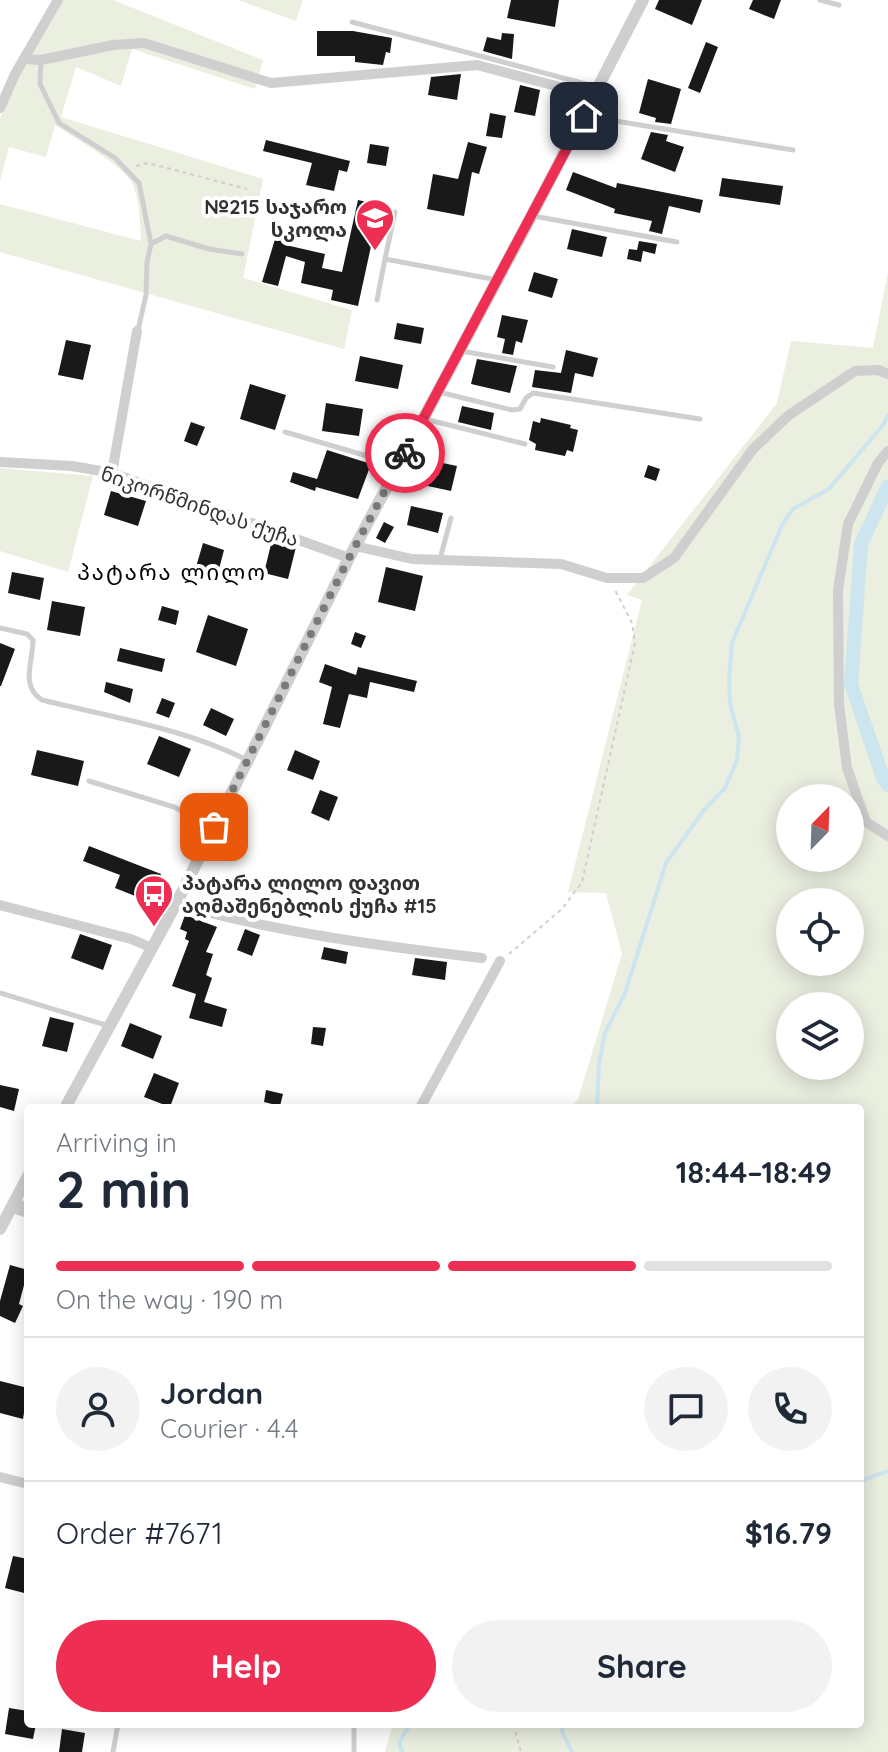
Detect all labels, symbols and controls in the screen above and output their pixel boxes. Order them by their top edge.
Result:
pin [550,82,618,150]
icon: home [562,94,606,138]
place label: №215 საჯარო სკოლა [204,194,347,242]
school or university icon: №215 საჯარო სკოლა [354,197,396,252]
courier [365,413,445,493]
icon: bike [383,431,427,475]
street label: ნიკორწმინდას ქუჩა [97,460,302,553]
district label: პატარა ლილო [77,558,267,586]
north arrow [776,784,864,872]
map controls [776,784,864,1080]
pin [180,793,248,861]
icon: bag [192,805,236,849]
place label: პატარა ლილო დავით აღმაშენებლის ქუჩა #15 [182,870,437,919]
bus stop icon: პატარა ლილო დავით აღმაშენებლის ქუჩა #15 [133,873,175,928]
button: locate [776,888,864,976]
button: layers [776,992,864,1080]
text: Arriving in [56,1126,177,1159]
text: 18:44–18:49 [676,1153,832,1191]
text: 2 min [56,1156,191,1221]
text: On the way · 190 m [56,1283,283,1316]
button: person [56,1367,140,1451]
button: chat [644,1367,728,1451]
button: phone [748,1367,832,1451]
text: Jordan [160,1374,263,1412]
text: Courier · 4.4 [160,1412,298,1445]
text: Order #7671 [56,1514,223,1552]
text: $16.79 [745,1514,832,1552]
button: Help [56,1620,436,1712]
button: Share [452,1620,832,1712]

